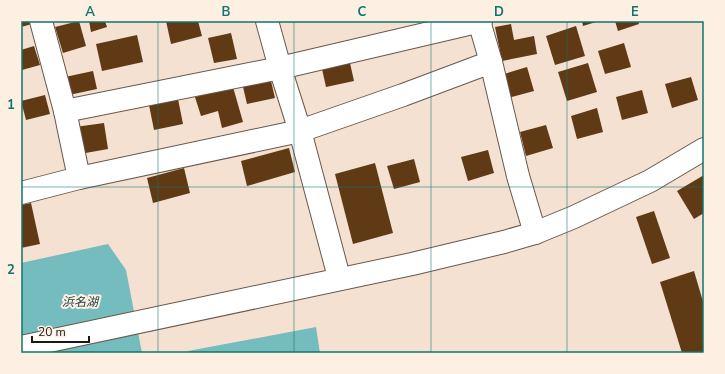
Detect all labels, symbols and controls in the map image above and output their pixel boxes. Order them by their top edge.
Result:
text: A [85,3,95,21]
text: B [222,3,231,21]
text: C [358,3,367,21]
text: D [494,3,504,21]
text: E [631,3,639,21]
text: 1 [7,96,15,114]
text: 2 [7,261,15,279]
water label: 浜名湖 [62,294,100,310]
scale bar [32,318,89,344]
text: 20 m [38,324,66,340]

